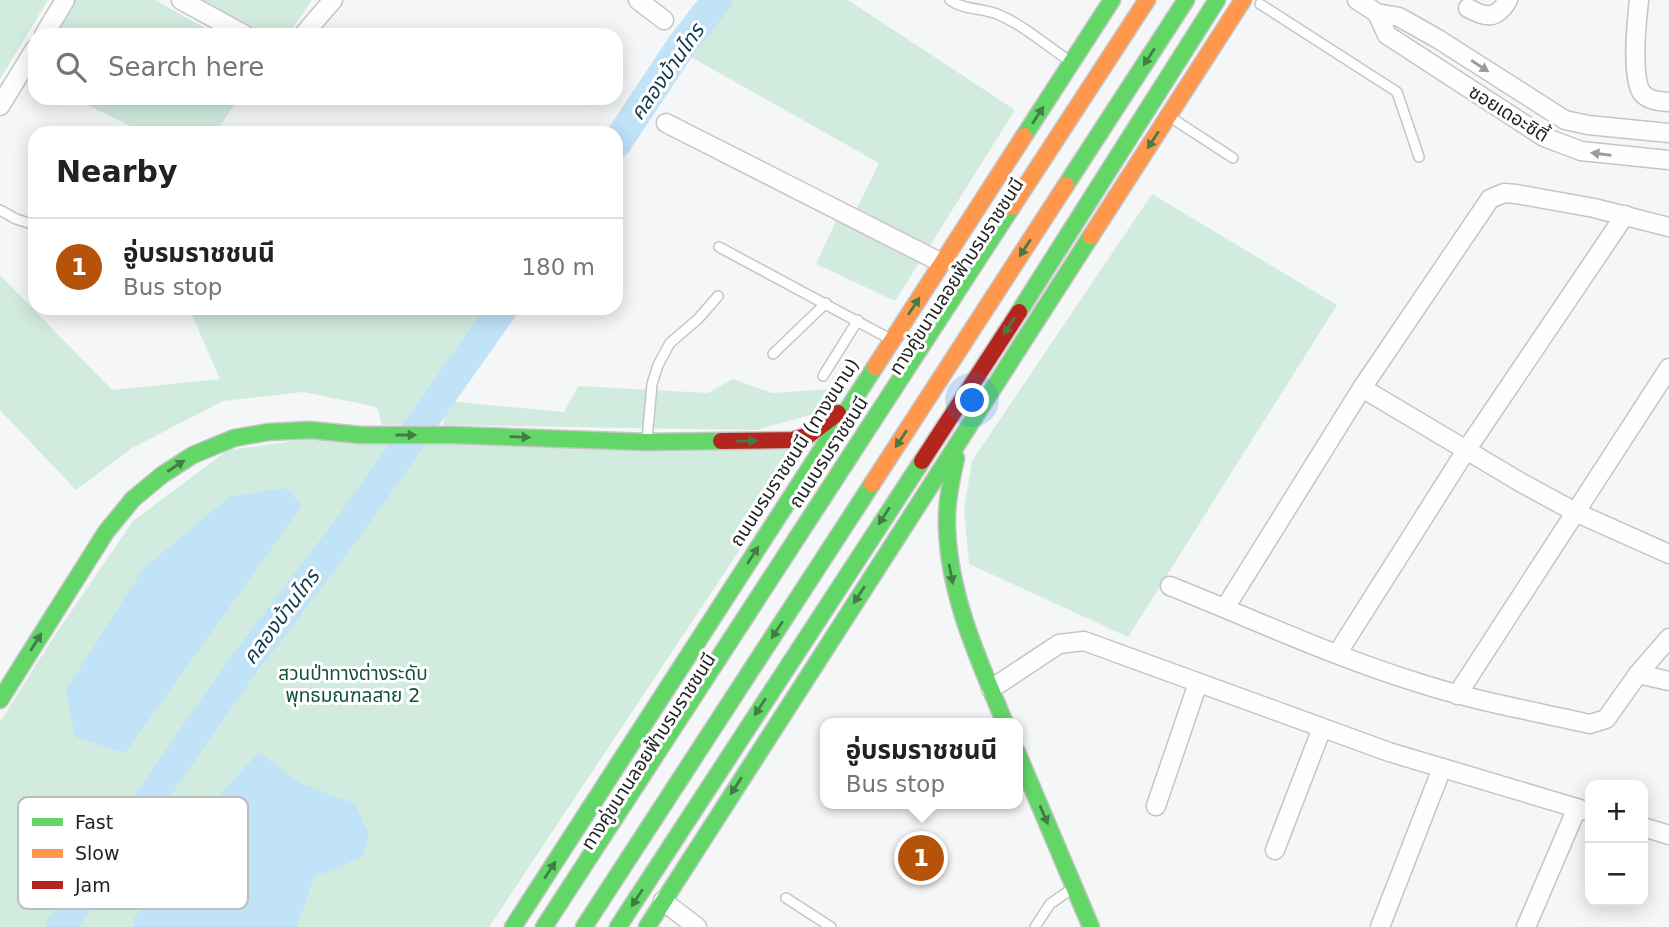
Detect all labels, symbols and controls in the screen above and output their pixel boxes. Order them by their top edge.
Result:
water label: คลองบ้านไทร [625,18,710,125]
search box [28,28,623,105]
icon: search [52,48,90,86]
one-way arrow [1142,48,1155,67]
text: Search here [108,52,264,82]
one-way arrow [1471,59,1489,73]
street label: ซอยเดอะซิตี้ [1465,78,1554,146]
one-way arrow [1032,106,1045,125]
one-way arrow [1146,131,1160,149]
one-way arrow [1590,148,1612,159]
text: Nearby [56,154,178,189]
street label: ทางคู่ขนานลอยฟ้าบรมราชชนนี [884,174,1030,379]
text: อู่บรมราชชนนี [123,238,275,268]
one-way arrow [1018,239,1032,257]
text: 1 [71,254,87,280]
text: 180 m [521,254,595,280]
text: Bus stop [123,274,222,300]
one-way arrow [907,297,921,315]
one-way arrow [1003,317,1016,336]
street label: ถนนบรมราชชนนี (ทางขนาน) [725,354,863,550]
your location [955,383,989,417]
street label: ถนนบรมราชชนนี [783,392,873,512]
one-way arrow [396,429,418,441]
one-way arrow [895,429,908,448]
one-way arrow [509,432,531,443]
one-way arrow [737,435,759,447]
one-way arrow [167,460,186,473]
one-way arrow [878,507,891,526]
one-way arrow [746,546,760,564]
one-way arrow [946,563,957,585]
water label: คลองบ้านไทร [238,564,325,669]
one-way arrow [853,585,866,605]
one-way arrow [771,620,784,639]
one-way arrow [30,633,43,652]
street label: ทางคู่ขนานลอยฟ้าบรมราชชนนี [576,649,722,854]
park label: สวนป่าทางต่างระดับ พุทธมณฑลสาย 2 [278,662,428,707]
one-way arrow [754,697,767,717]
popup [820,718,1023,809]
text: อู่บรมราชชนนี [846,735,997,765]
text: Bus stop [846,771,945,797]
one-way arrow [730,777,743,796]
map controls [1585,780,1648,906]
button: + [1585,780,1648,843]
legend [18,797,248,909]
one-way arrow [1038,804,1049,825]
text: Fast [75,811,113,833]
pin: 1 [898,832,944,884]
text: Slow [75,842,120,864]
button: − [1585,843,1648,906]
one-way arrow [543,860,556,879]
text: Jam [74,874,111,896]
one-way arrow [630,888,643,908]

